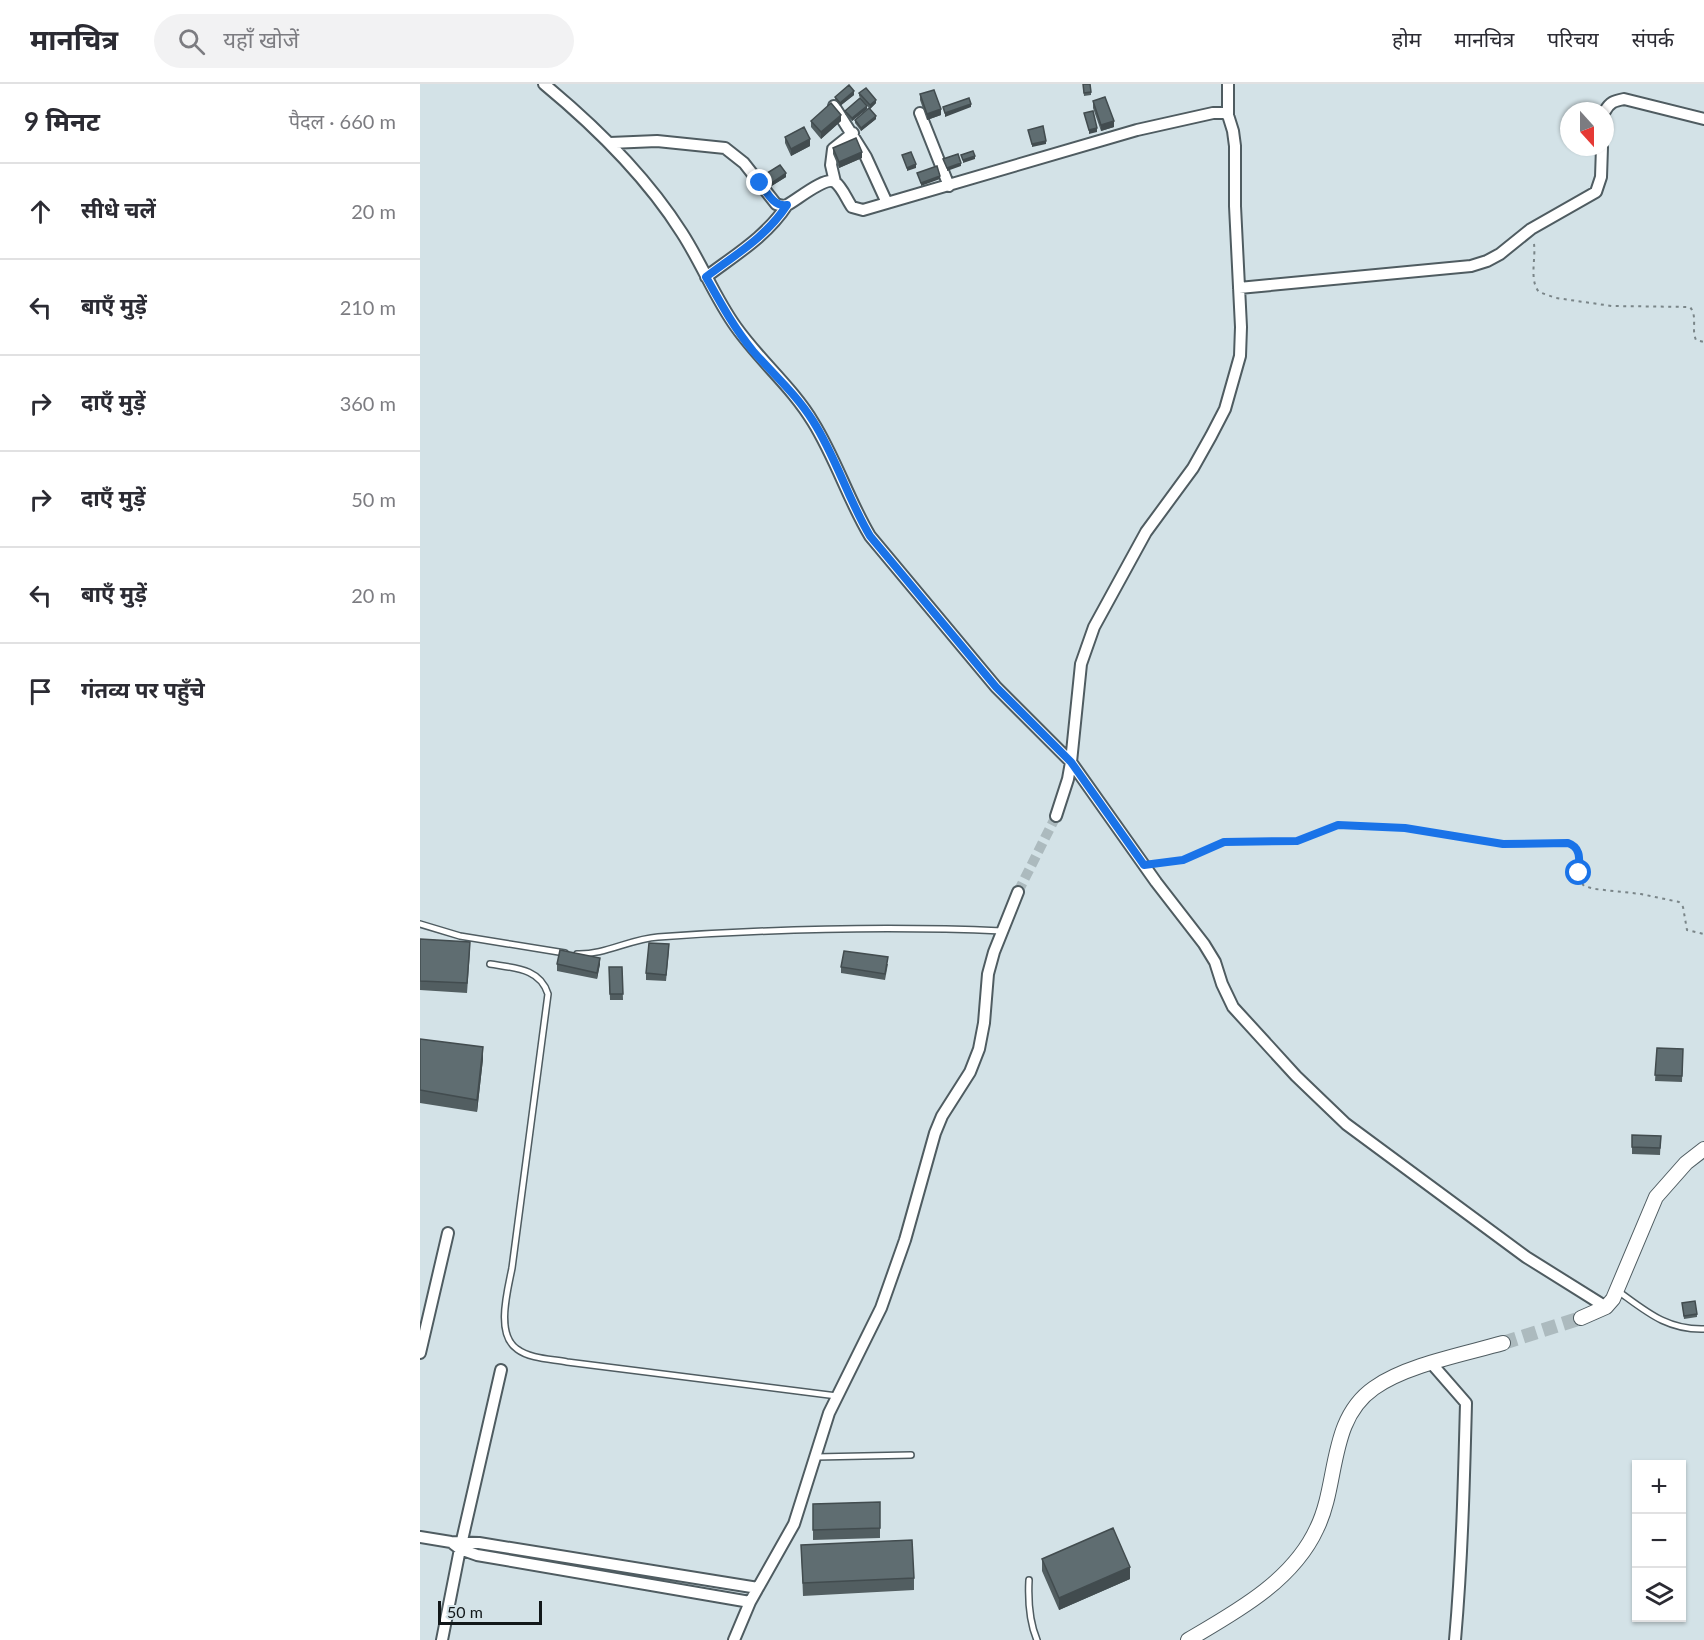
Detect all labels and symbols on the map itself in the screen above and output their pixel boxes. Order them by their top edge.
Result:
north arrow [1560,102,1614,156]
route end [746,169,772,195]
route start [1565,859,1591,885]
scale bar [438,1598,542,1626]

